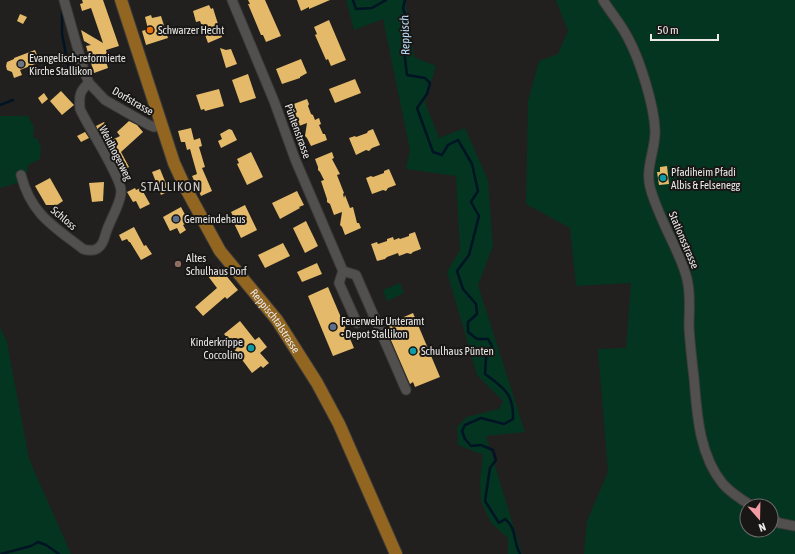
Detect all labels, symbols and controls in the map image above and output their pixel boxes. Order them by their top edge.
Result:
water label: Reppisch [397,15,413,55]
scale bar [651,16,718,42]
text: 50 m [657,23,679,37]
place label: Schwarzer Hecht [158,24,224,36]
marker: Schwarzer Hecht [145,25,155,35]
place label: Evangelisch-reformierte Kirche Stallikon [29,52,126,77]
marker: Evangelisch-reformierte Kirche Stallikon [16,59,26,69]
street label: Dorfstrasse [110,84,156,118]
street label: Püntenstrasse [283,102,313,160]
street label: Weidhogerweg [97,124,135,183]
place label: Pfadiheim Pfadi Albis & Felsenegg [671,166,741,191]
marker: Pfadiheim Pfadi Albis & Felsenegg [658,173,668,183]
district label: STALLIKON [141,179,201,194]
street label: Schloss [49,204,79,232]
street label: Stationsstrasse [667,210,701,270]
place label: Gemeindehaus [184,213,246,225]
marker: Gemeindehaus [171,214,181,224]
place label: Altes Schulhaus Dorf [186,252,247,277]
marker: Altes Schulhaus Dorf [173,259,183,269]
street label: Reppischtalstrasse [248,287,302,355]
place label: Feuerwehr Unteramt - Depot Stallikon [341,315,424,340]
marker: Feuerwehr Unteramt - Depot Stallikon [328,322,338,332]
place label: Kinderkrippe Coccolino [190,336,243,361]
marker: Kinderkrippe Coccolino [246,343,256,353]
place label: Schulhaus Pünten [421,345,494,357]
marker: Schulhaus Pünten [408,346,418,356]
north arrow [739,498,779,538]
text: N [757,521,768,534]

